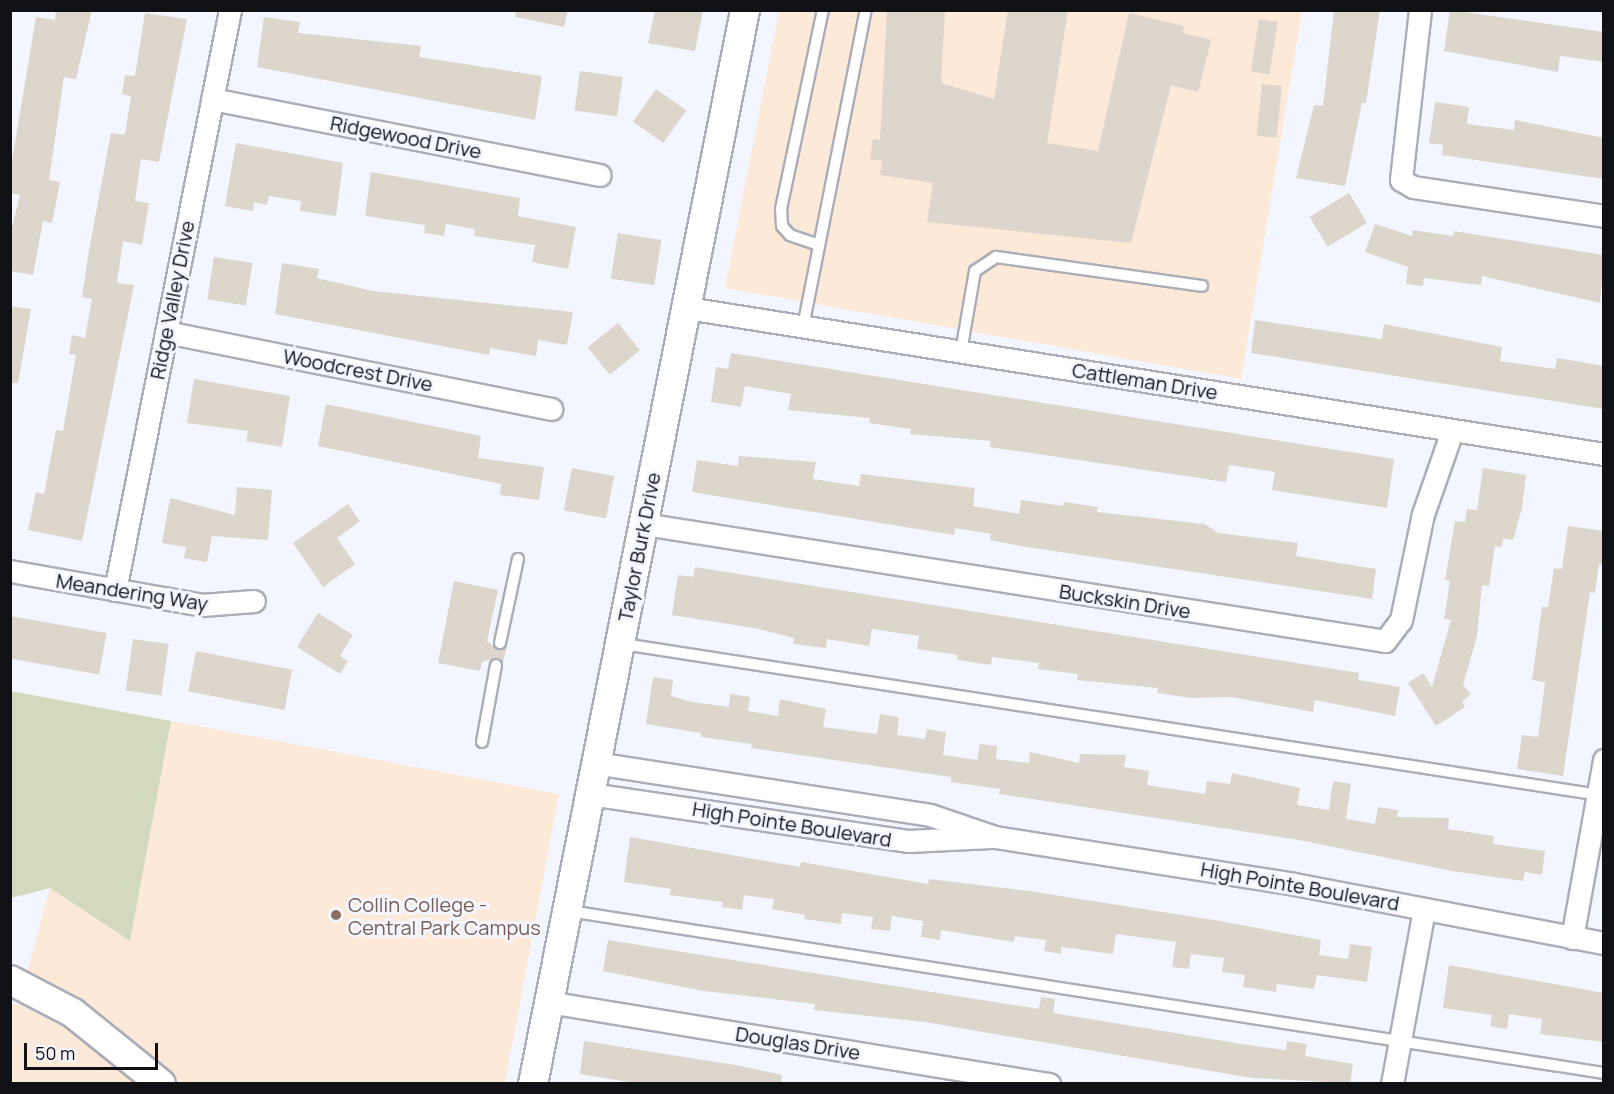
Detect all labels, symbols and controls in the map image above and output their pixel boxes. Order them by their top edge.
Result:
street label: Ridgewood Drive [328,111,484,163]
street label: Ridge Valley Drive [145,219,199,381]
street label: Woodcrest Drive [281,344,435,396]
street label: Cattleman Drive [1071,358,1219,404]
street label: Taylor Burk Drive [613,470,665,624]
street label: Meandering Way [54,568,210,616]
street label: Buckskin Drive [1058,579,1192,623]
street label: High Pointe Boulevard [691,796,893,852]
street label: High Pointe Boulevard [1199,857,1401,915]
place label: Collin College - Central Park Campus [348,892,541,939]
marker: Collin College - Central Park Campus [329,908,343,922]
street label: Douglas Drive [734,1021,862,1065]
scale bar [27,1031,160,1069]
text: 50 m [35,1041,75,1065]

